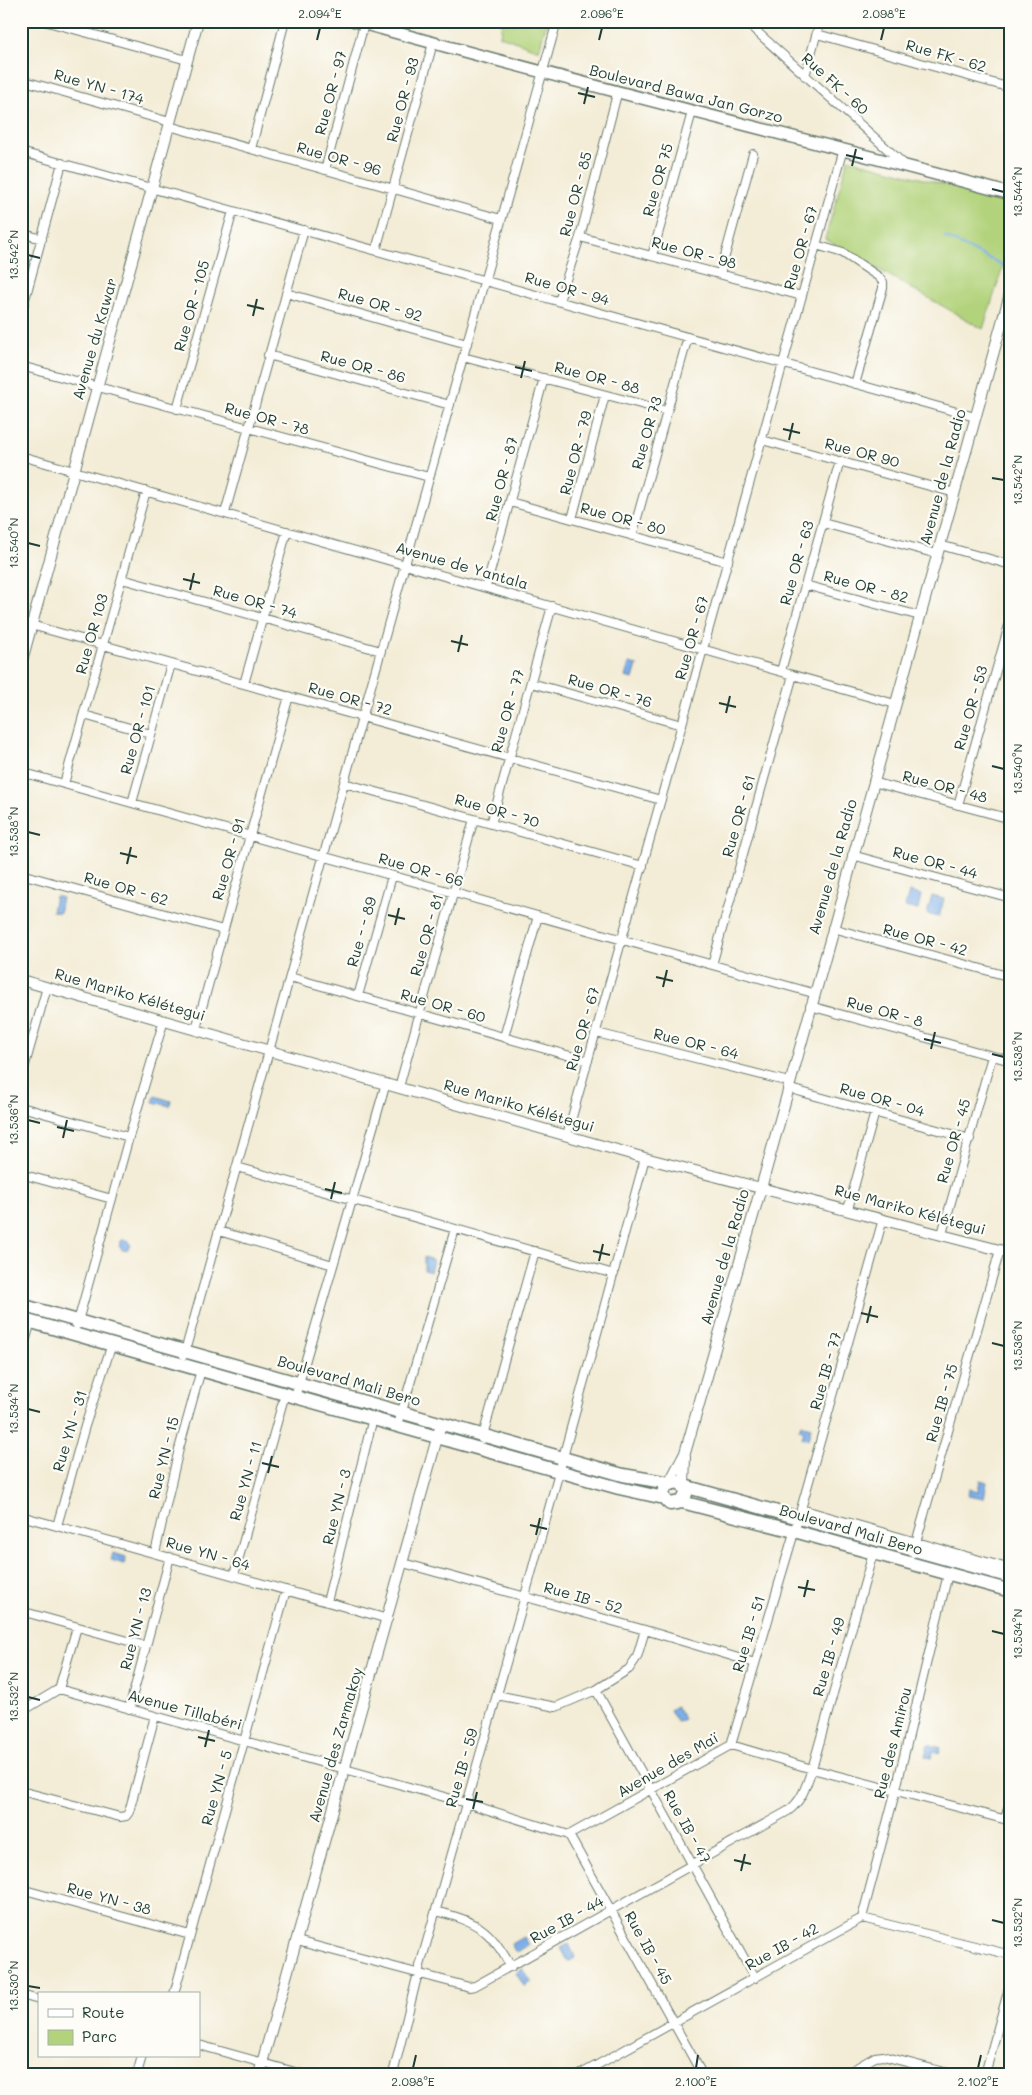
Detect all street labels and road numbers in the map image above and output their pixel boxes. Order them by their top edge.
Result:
street label: Rue FK - 62 [904,34,989,76]
street label: Rue OR - 97 [309,48,351,137]
street label: Rue FK - 60 [798,48,873,119]
street label: Rue OR - 93 [381,55,423,144]
street label: Boulevard Bawa Jan Gorzo [588,59,785,127]
street label: Rue YN - 174 [52,64,147,108]
street label: Rue OR - 96 [295,136,384,180]
street label: Rue OR 75 [637,141,677,219]
street label: Rue OR - 85 [554,149,596,238]
street label: Rue OR - 67 [778,203,822,292]
street label: Rue OR - 98 [650,231,739,273]
street label: Rue OR - 105 [168,258,214,354]
street label: Rue OR - 94 [523,266,612,310]
street label: Avenue du Kawar [67,275,121,402]
street label: Rue OR - 92 [336,282,425,326]
street label: Rue OR - 86 [318,345,408,387]
street label: Rue OR - 88 [552,356,642,398]
street label: Rue OR 73 [626,394,666,472]
street label: Rue OR - 78 [223,397,312,439]
street label: Avenue de la Radio [914,406,970,547]
street label: Rue OR - 79 [554,408,596,497]
street label: Rue OR 90 [823,432,902,472]
street label: Rue OR - 87 [480,434,522,523]
street label: Rue OR - 80 [578,497,668,539]
street label: Rue OR - 63 [774,518,818,607]
street label: Avenue de Yantala [394,537,531,594]
street label: Rue OR - 82 [822,565,911,607]
street label: Rue OR - 74 [211,580,300,623]
street label: Rue OR 103 [70,591,112,676]
street label: Rue OR - 67 [669,593,713,682]
street label: Rue OR - 53 [948,663,992,752]
street label: Rue OR - 77 [486,667,529,755]
street label: Rue OR - 76 [566,668,655,712]
street label: Rue OR - 72 [306,677,394,720]
street label: Rue OR - 101 [115,683,159,777]
street label: Rue OR - 48 [901,765,990,807]
street label: Rue OR - 61 [717,772,759,859]
street label: Rue OR - 70 [453,788,542,832]
street label: Avenue de la Radio [803,797,861,937]
street label: Rue OR - 91 [207,815,249,902]
street label: Rue OR - 44 [891,841,980,883]
street label: Rue OR - 66 [376,847,466,891]
street label: Rue OR - 62 [82,866,171,910]
street label: Rue OR - 81 [405,891,447,978]
street label: Rue - - 89 [341,894,381,969]
street label: Rue OR - 42 [881,918,970,960]
street label: Rue Mariko Kélétegui [53,963,208,1025]
street label: Rue OR - 60 [398,983,488,1027]
street label: Rue OR - 67 [560,984,604,1073]
street label: Rue OR - 8 [845,991,926,1031]
street label: Rue OR - 64 [652,1023,741,1063]
street label: Rue Mariko Kélétegui [442,1074,597,1136]
street label: Rue OR - 04 [838,1077,927,1121]
street label: Rue OR - 45 [931,1096,975,1185]
street label: Rue Mariko Kélétegui [832,1179,988,1239]
street label: Avenue de la Radio [695,1187,753,1327]
street label: Rue IB - 77 [804,1329,846,1412]
street label: Boulevard Mali Bero [275,1350,423,1410]
street label: Rue IB - 75 [920,1361,962,1444]
street label: Rue YN - 31 [47,1388,91,1474]
street label: Rue YN - 15 [143,1414,183,1501]
street label: Rue YN - 11 [224,1438,266,1523]
street label: Rue YN - 3 [317,1467,355,1547]
street label: Boulevard Mali Bero [777,1499,925,1559]
street label: Rue YN - 64 [164,1531,253,1575]
street label: Rue IB - 52 [542,1576,625,1618]
street label: Rue YN - 13 [114,1585,156,1672]
street label: Rue IB - 51 [727,1593,769,1674]
street label: Rue IB - 49 [807,1615,849,1699]
street label: Avenue des Zarmakoy [303,1665,367,1825]
street label: Avenue Tillabéri [126,1684,245,1734]
street label: Rue des Amirou [868,1685,916,1801]
street label: Rue IB - 59 [440,1726,482,1810]
street label: Avenue des Maï [613,1727,722,1801]
street label: Rue YN - 5 [196,1748,236,1828]
street label: Rue IB - 47 [660,1786,716,1867]
street label: Rue YN - 38 [65,1877,154,1919]
street label: Rue IB - 44 [526,1891,607,1948]
street label: Rue IB - 45 [620,1907,677,1988]
street label: Rue IB - 42 [741,1918,822,1974]

